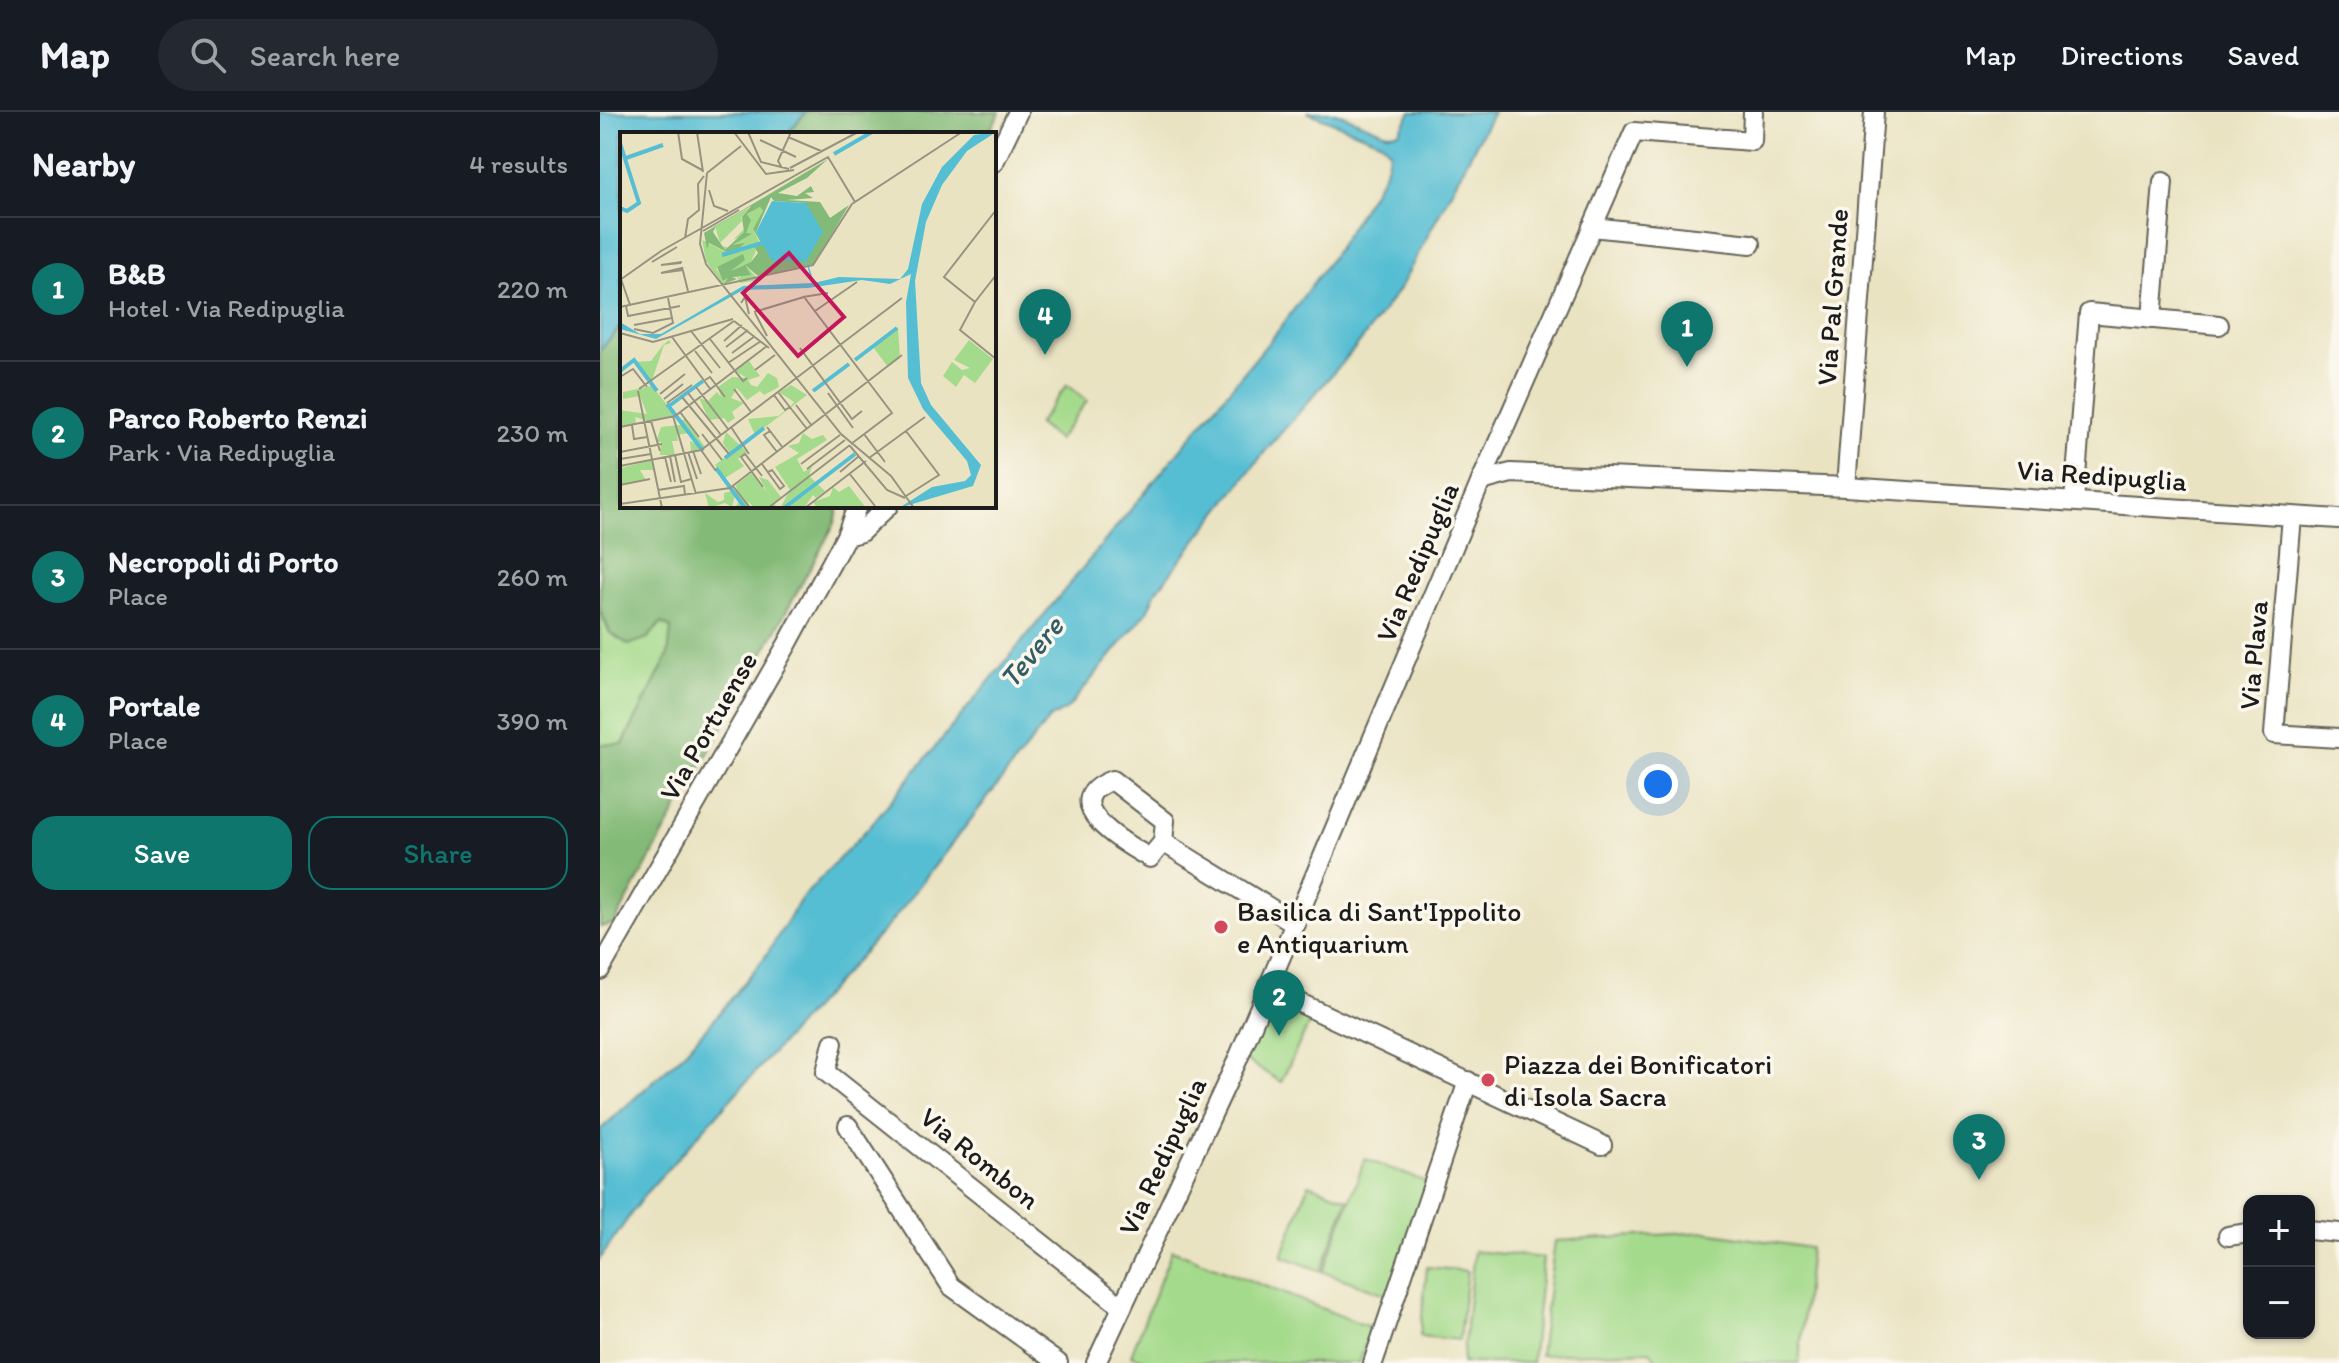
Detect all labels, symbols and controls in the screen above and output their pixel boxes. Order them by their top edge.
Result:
search box [158,19,718,91]
text: Map [40,32,110,78]
icon: search [186,33,230,77]
text: Search here [250,37,400,74]
text: Map [1965,38,2016,72]
text: Directions [2060,38,2184,72]
text: Saved [2228,38,2299,72]
inset map [620,132,996,508]
text: Nearby [32,144,135,185]
text: 4 results [469,148,568,180]
street label: Via Pal Grande [1809,207,1855,387]
text: B&B [108,255,166,292]
text: 1 [52,273,64,305]
text: 220 m [497,273,568,305]
pin: 4 [1019,289,1071,355]
text: Hotel · Via Redipuglia [108,292,345,324]
pin: 1 [1661,301,1713,367]
text: Parco Roberto Renzi [108,399,368,436]
text: 2 [51,417,65,449]
text: 230 m [496,417,568,449]
text: Park · Via Redipuglia [108,436,335,468]
street label: Via Redipuglia [2016,452,2189,498]
street label: Via Redipuglia [1368,477,1466,647]
text: Necropoli di Porto [108,543,339,580]
text: 3 [51,561,65,593]
text: 260 m [497,561,568,593]
text: Place [108,580,168,612]
street label: Via Plava [2231,598,2275,711]
water label: Tevere [991,607,1072,696]
street label: Via Portuense [652,646,764,806]
text: Portale [108,687,200,724]
text: 4 [50,705,66,737]
text: 390 m [496,705,568,737]
text: Place [108,724,168,756]
your location [1638,764,1678,804]
button: Save [32,816,292,890]
button: Share [308,816,568,890]
place label: Basilica di Sant'Ippolito e Antiquarium [1237,894,1521,960]
marker: Basilica di Sant'Ippolito e Antiquarium [1212,918,1230,936]
pin: 2 [1253,970,1305,1036]
place label: Piazza dei Bonificatori di Isola Sacra [1504,1047,1772,1113]
street label: Via Redipuglia [1111,1071,1214,1240]
marker: Piazza dei Bonificatori di Isola Sacra [1479,1071,1497,1089]
street label: Via Rombon [913,1100,1047,1216]
pin: 3 [1953,1114,2005,1180]
map controls [2243,1195,2315,1339]
button: + [2243,1195,2315,1267]
button: − [2243,1267,2315,1339]

